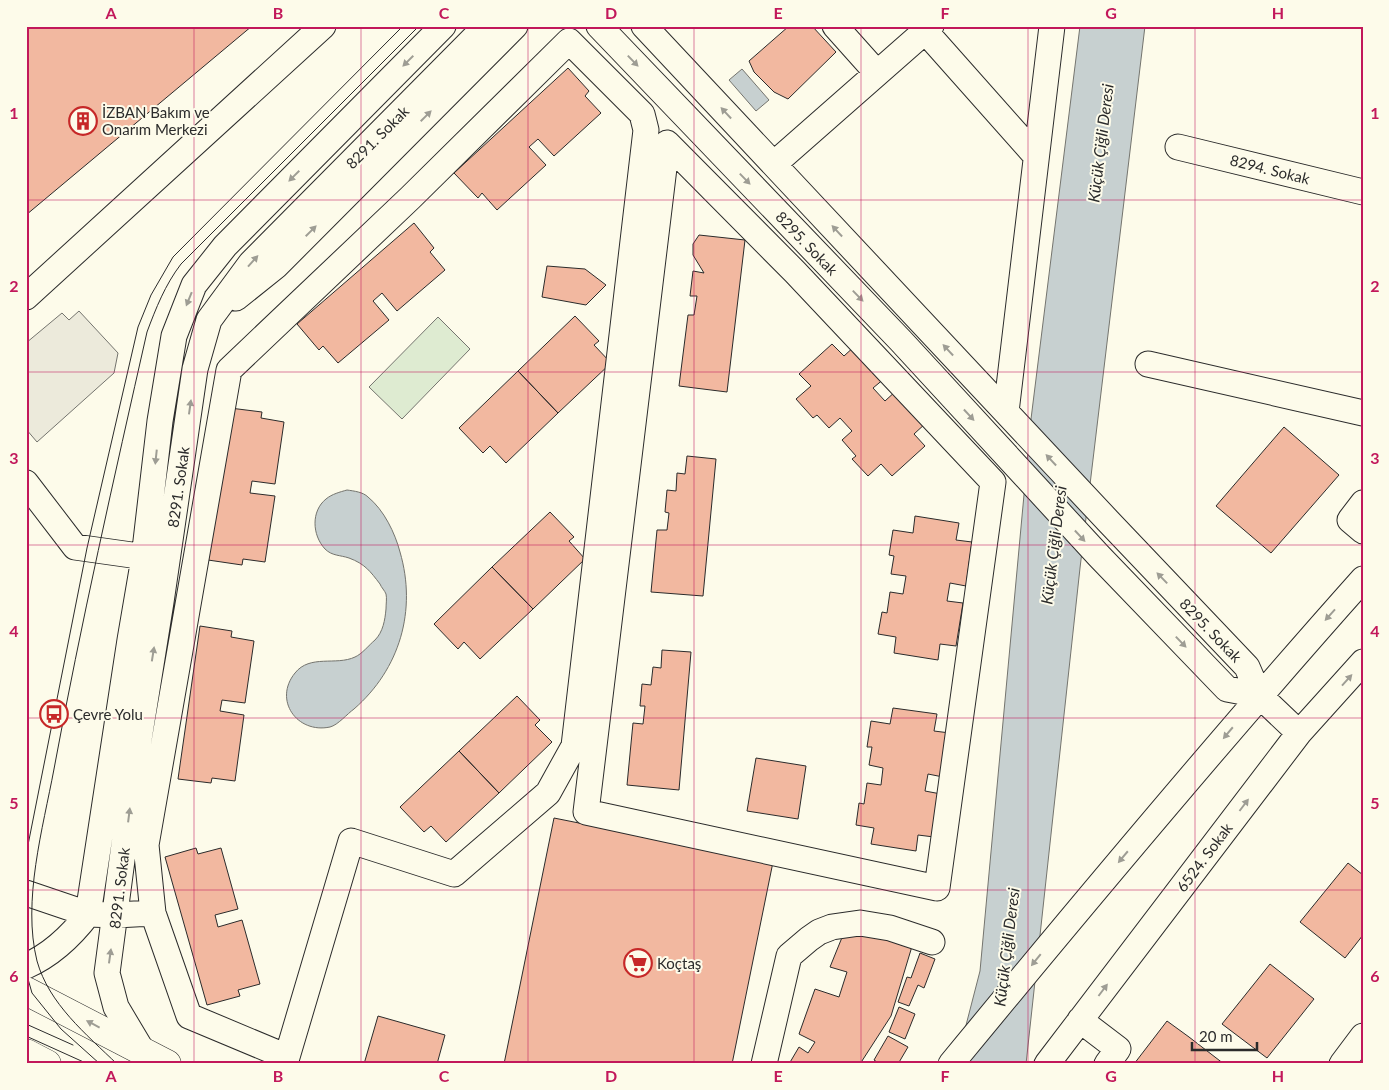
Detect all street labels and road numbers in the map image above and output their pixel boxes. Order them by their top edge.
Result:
street label: 8291. Sokak [342,102,412,172]
street label: 8294. Sokak [1228,150,1312,188]
street label: 8295. Sokak [772,207,842,279]
street label: 8291. Sokak [163,445,193,529]
street label: 8295. Sokak [1176,594,1246,666]
street label: 6524. Sokak [1172,819,1236,895]
street label: 8291. Sokak [105,846,133,930]

